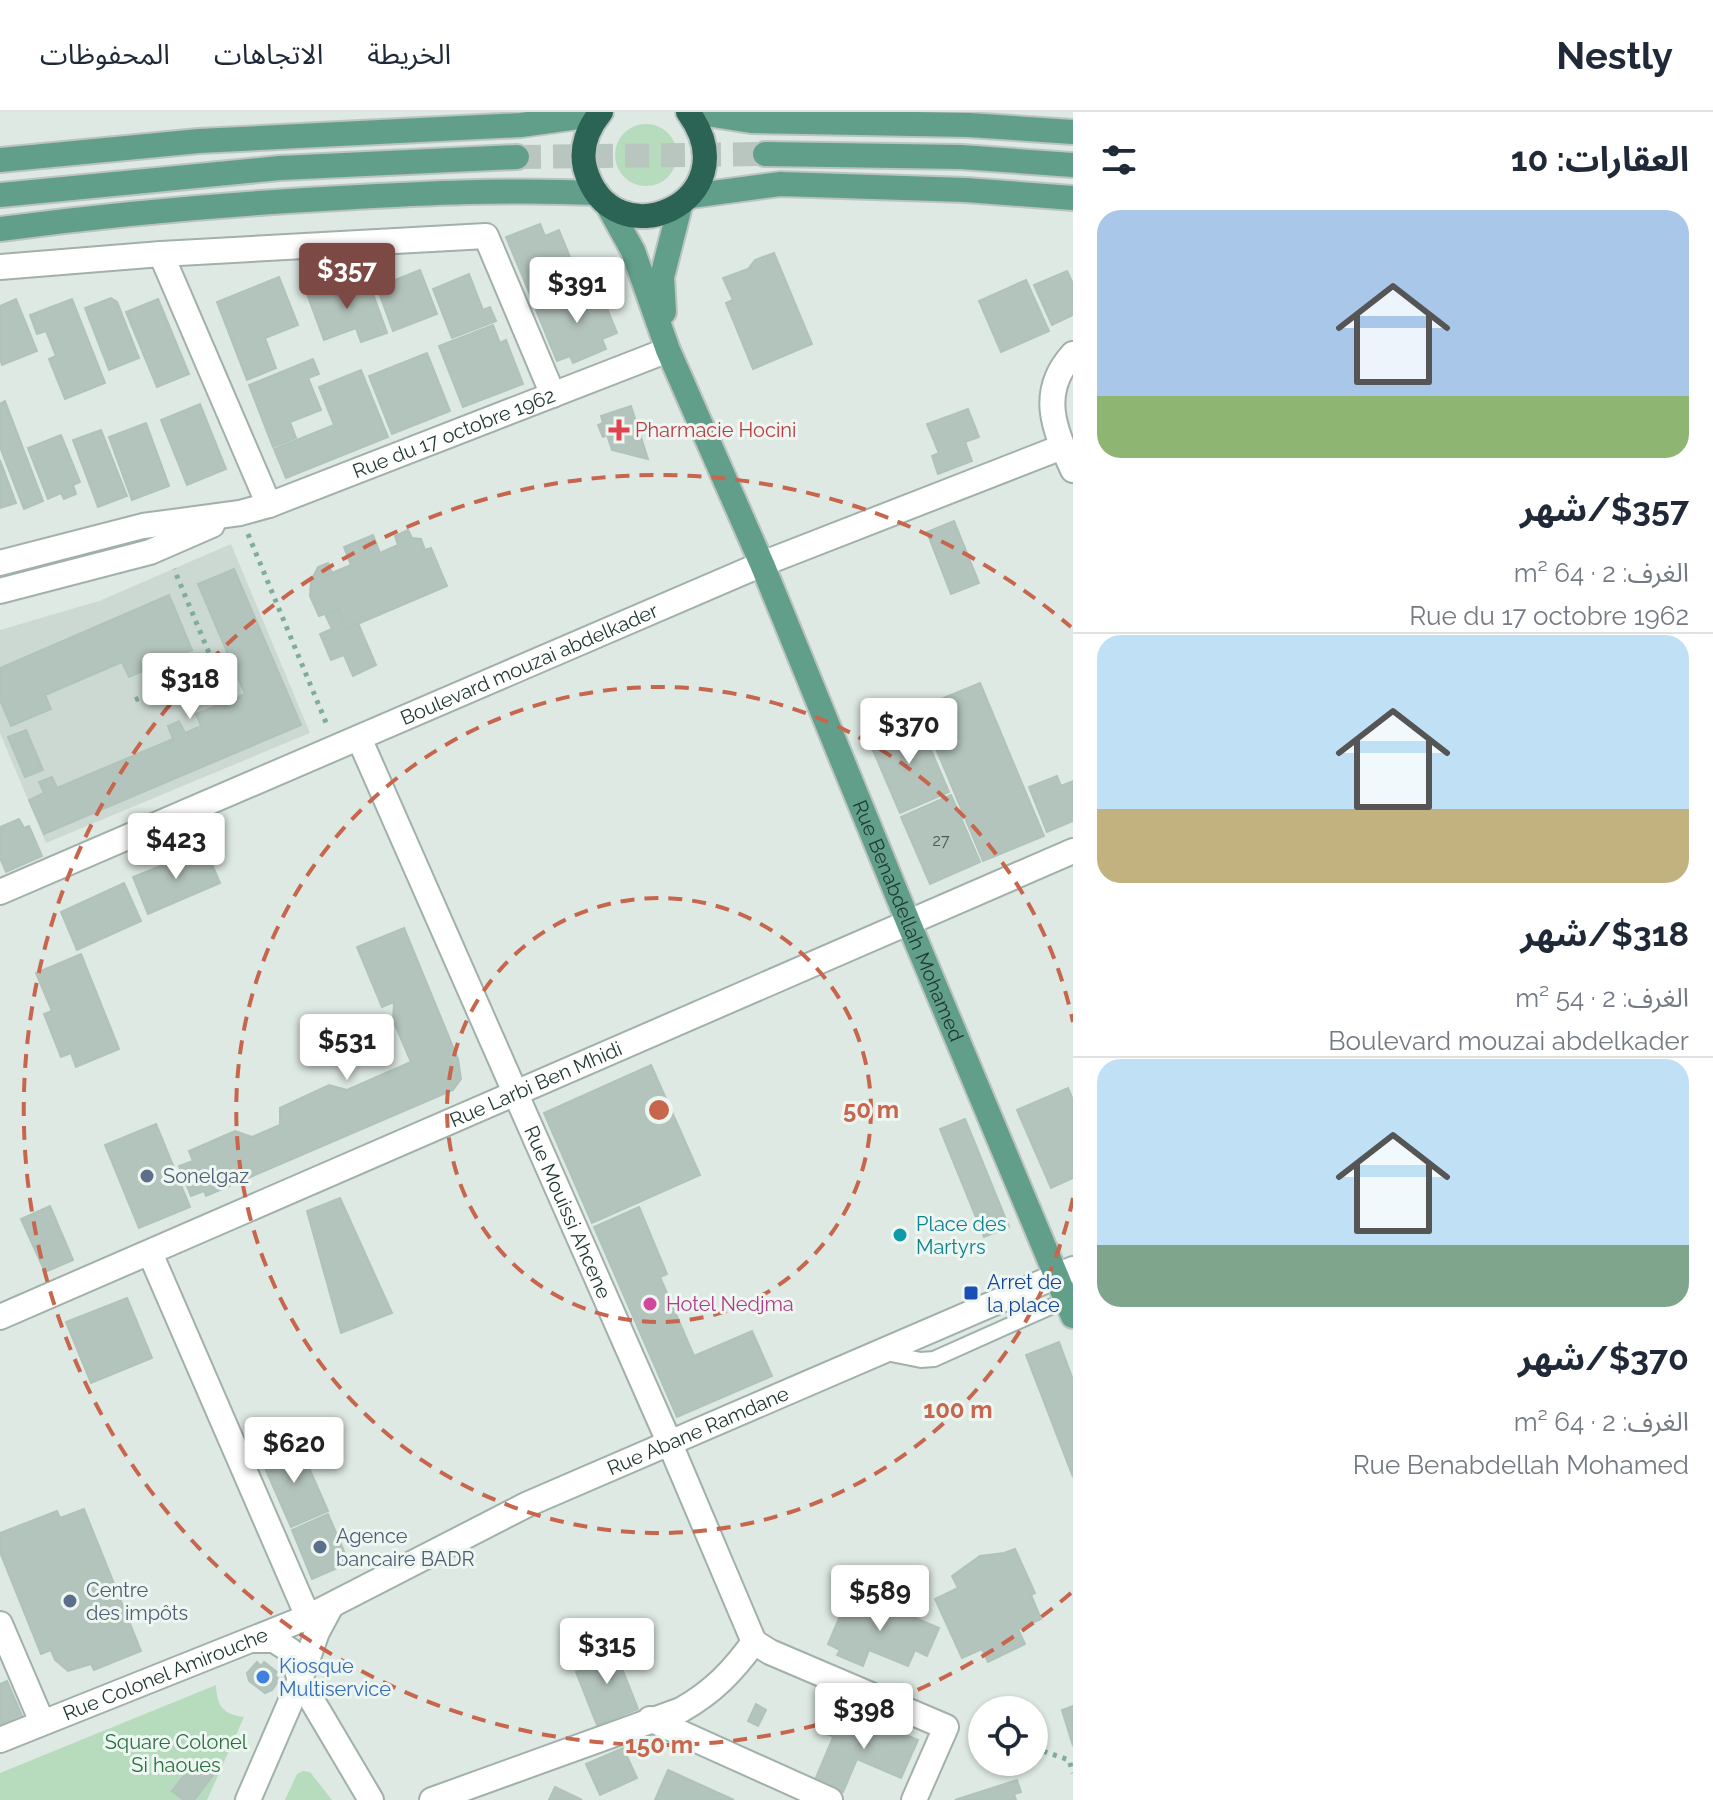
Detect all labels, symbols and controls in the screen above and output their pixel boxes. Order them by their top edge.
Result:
text: Nestly [1556,33,1673,78]
text: المحفوظات [40,38,170,71]
text: الاتجاهات [214,38,323,71]
text: الخريطة [367,38,451,71]
icon: filters [1097,138,1141,182]
text: العقارات: 10 [1511,139,1689,179]
pin: $357 [300,243,394,311]
text: $357 [317,254,377,284]
pin: $391 [530,257,624,325]
icon: home [1321,262,1465,406]
text: $391 [547,268,607,298]
street label: Rue du 17 octobre 1962 [349,383,559,483]
place label: Pharmacie Hocini [635,418,796,442]
marker: Pharmacie Hocini [610,421,628,439]
text: $357/شهر [1520,489,1689,529]
text: الغرف: 2 · 64 m² [1514,558,1689,588]
street label: Boulevard mouzai abdelkader [397,598,661,730]
text: Rue du 17 octobre 1962 [1409,601,1689,631]
pin: $318 [143,653,237,721]
text: $318 [160,664,220,694]
icon: home [1321,687,1465,831]
pin: $370 [862,698,956,766]
text: $370 [878,709,940,739]
street label: Rue Benabdellah Mohamed [848,797,969,1045]
pin: $423 [129,813,223,881]
text: $423 [146,824,206,854]
house number: 27 [933,831,950,850]
text: $318/شهر [1521,914,1689,954]
text: الغرف: 2 · 54 m² [1515,983,1689,1013]
pin: $531 [300,1014,394,1082]
text: $531 [318,1025,376,1055]
text: Boulevard mouzai abdelkader [1328,1026,1689,1056]
street label: Rue Larbi Ben Mhidi [446,1036,625,1132]
text: 50 m [843,1095,899,1124]
centre of rings [645,1096,673,1124]
icon: home [1321,1111,1465,1255]
street label: Rue Mouissi Ahcene [519,1122,617,1303]
place label: Sonelgaz [163,1164,249,1188]
marker: Sonelgaz [138,1167,156,1185]
place label: Place des Martyrs [916,1212,1006,1259]
marker: Place des Martyrs [891,1226,909,1244]
place label: Arret de la place [987,1270,1062,1317]
marker: Arret de la place [962,1284,980,1302]
place label: Hotel Nedjma [666,1292,794,1316]
marker: Hotel Nedjma [641,1295,659,1313]
text: $370/شهر [1518,1338,1689,1378]
street label: Rue Abane Ramdane [603,1381,793,1480]
text: 100 m [923,1395,993,1424]
text: الغرف: 2 · 64 m² [1514,1407,1689,1437]
pin: $620 [247,1417,341,1485]
text: $620 [263,1428,325,1458]
text: Rue Benabdellah Mohamed [1353,1450,1689,1480]
place label: Agence bancaire BADR [336,1524,475,1571]
marker: Agence bancaire BADR [311,1538,329,1556]
pin: $589 [833,1565,927,1633]
text: $589 [849,1576,911,1606]
place label: Centre des impôts [86,1578,188,1625]
marker: Centre des impôts [61,1592,79,1610]
pin: $315 [560,1618,654,1686]
street label: Rue Colonel Amirouche [59,1622,271,1726]
text: $315 [578,1629,636,1659]
place label: Kiosque Multiservice [279,1654,391,1701]
marker: Kiosque Multiservice [254,1668,272,1686]
pin: $398 [817,1683,911,1751]
text: $398 [833,1694,895,1724]
map controls [968,1696,1048,1776]
button: locate [968,1696,1048,1776]
park label: Square Colonel Si haoues [105,1730,248,1777]
text: 150 m [625,1730,693,1759]

